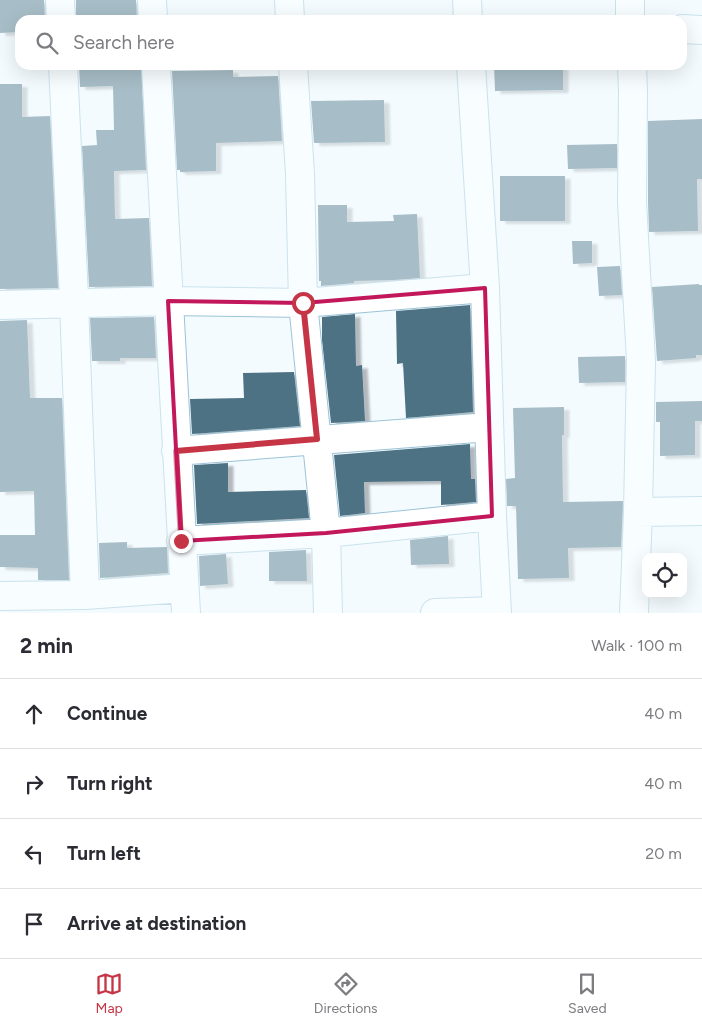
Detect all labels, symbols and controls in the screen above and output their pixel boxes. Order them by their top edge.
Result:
search box [15,15,687,70]
icon: search [33,29,61,57]
text: Search here [73,31,175,54]
route start [292,292,315,315]
route end [170,530,193,553]
map controls [642,553,687,598]
button: locate [642,553,687,598]
text: 2 min [20,633,73,658]
text: Walk · 100 m [591,636,682,655]
icon: ahead [20,700,48,728]
text: Continue [67,702,147,725]
text: 40 m [644,704,682,723]
icon: right [20,770,48,798]
text: Turn right [67,772,153,795]
text: 40 m [644,774,682,793]
icon: left [20,840,48,868]
text: Turn left [67,842,141,865]
text: 20 m [645,844,682,863]
icon: arrive [20,910,48,938]
text: Arrive at destination [67,912,246,935]
tab: Map [95,970,123,1017]
tab: Directions [314,970,378,1017]
tab: Saved [568,970,607,1017]

